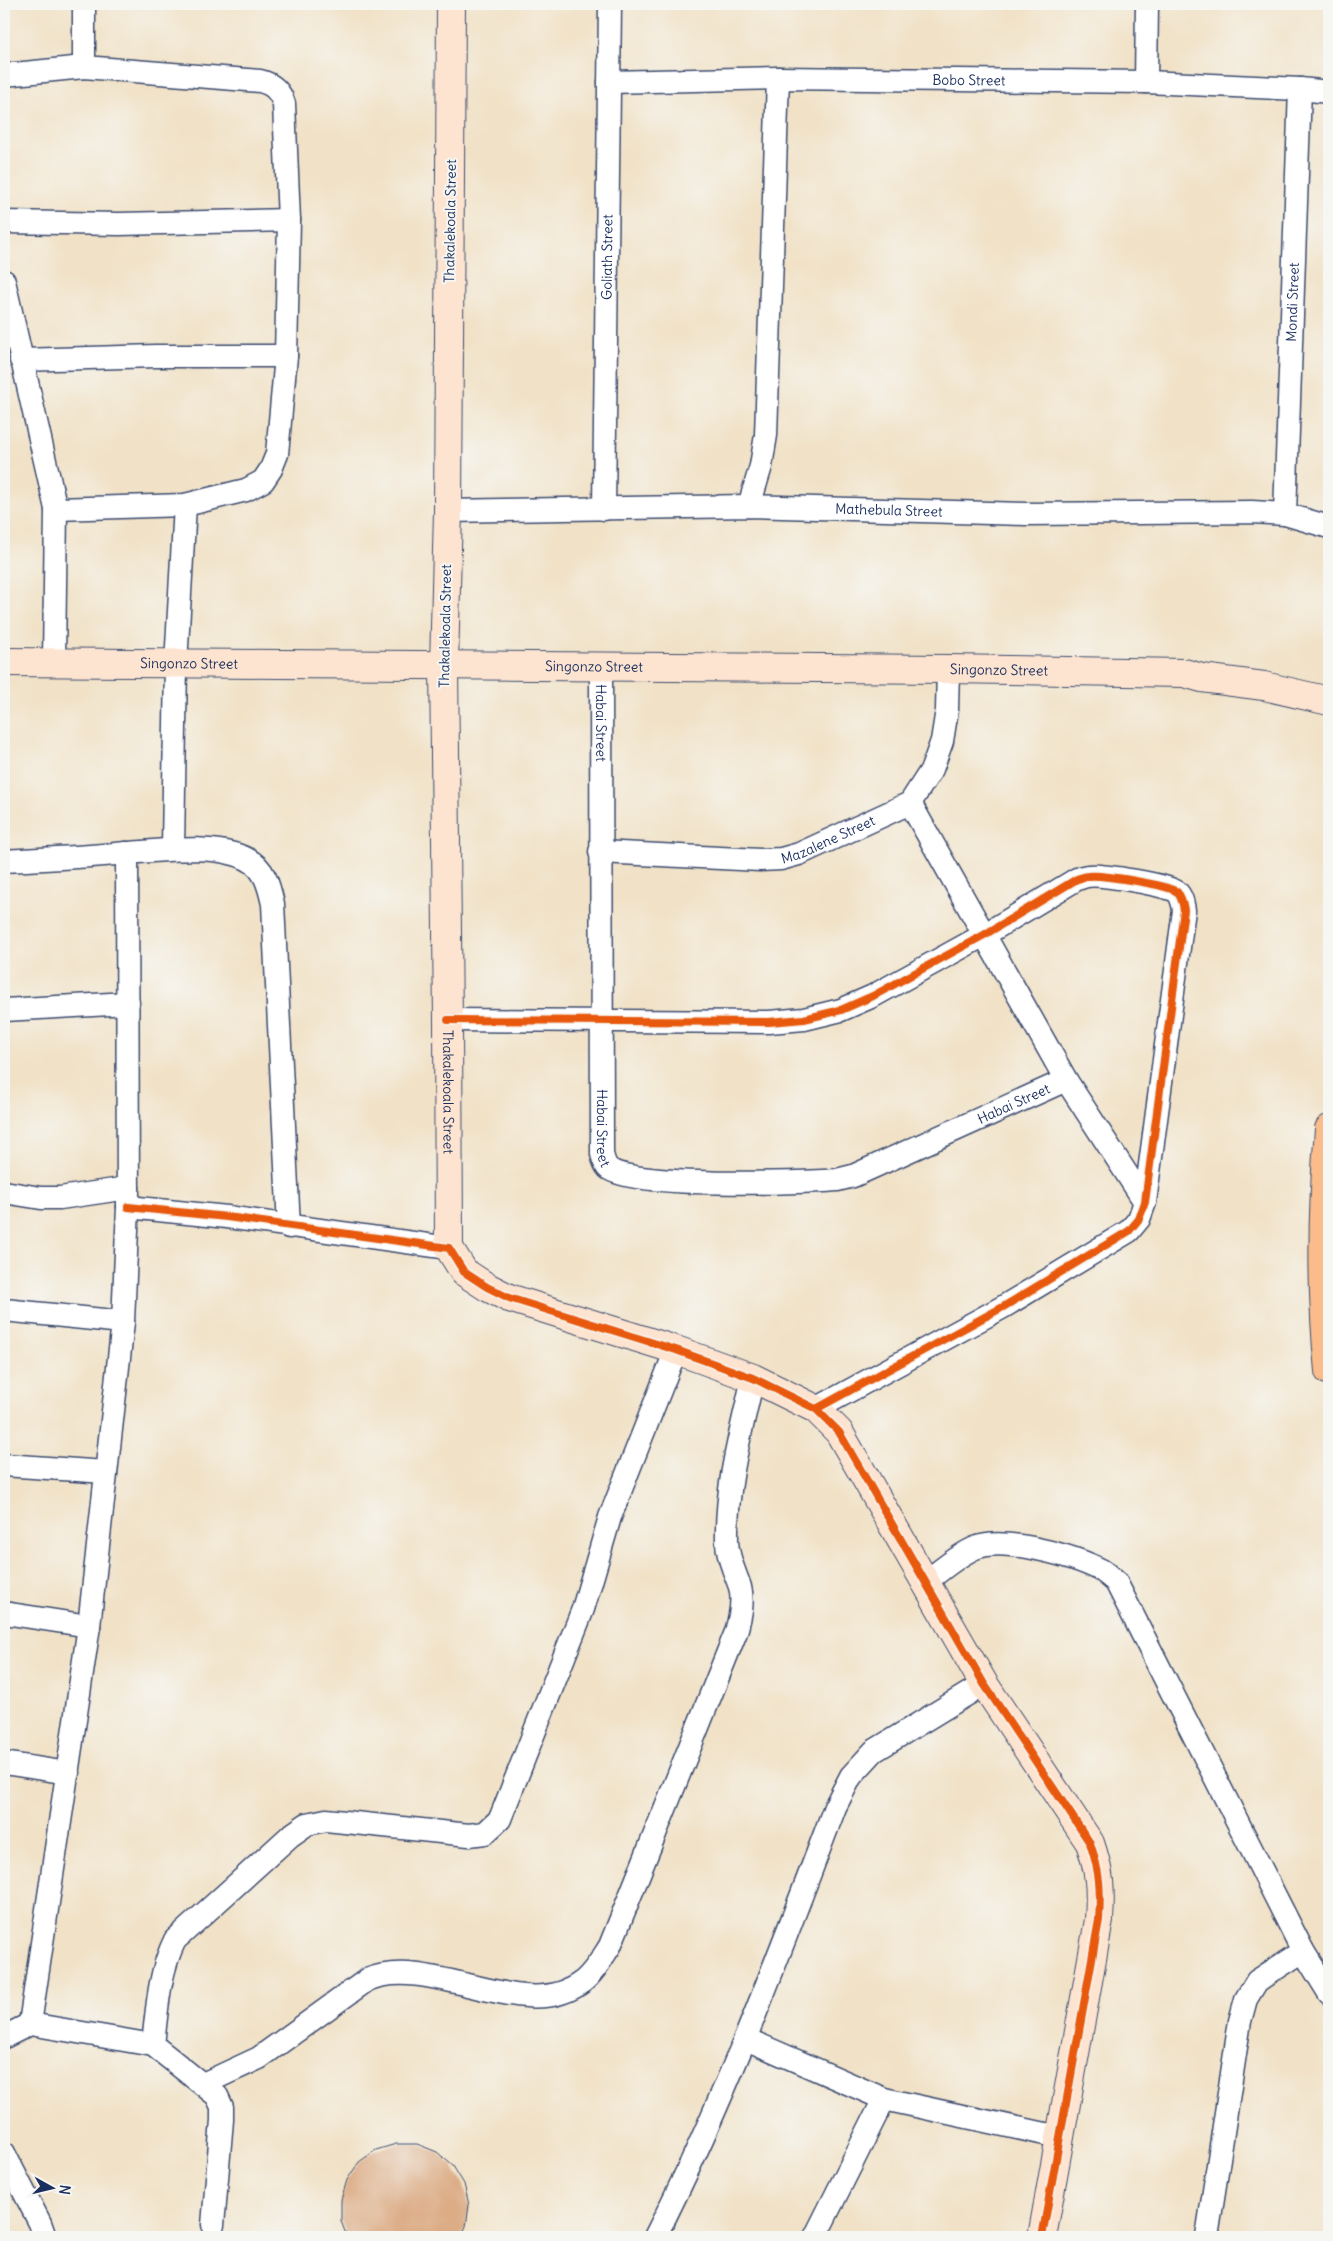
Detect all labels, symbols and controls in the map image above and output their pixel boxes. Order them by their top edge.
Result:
street label: Bobo Street [932,71,1006,89]
street label: Thakalekoala Street [440,159,460,283]
street label: Goliath Street [597,214,617,300]
street label: Mondi Street [1282,262,1303,342]
street label: Mathebula Street [835,499,943,521]
street label: Thakalekoala Street [435,564,455,688]
street label: Singonzo Street [140,654,238,673]
street label: Singonzo Street [545,657,643,676]
street label: Singonzo Street [950,660,1048,680]
street label: Habai Street [592,684,610,762]
street label: Mazalene Street [779,811,878,868]
street label: Thakalekoala Street [439,1030,458,1154]
street label: Habai Street [974,1079,1053,1128]
street label: Habai Street [593,1089,615,1170]
north arrow [28,2164,78,2214]
text: N [55,2184,74,2196]

